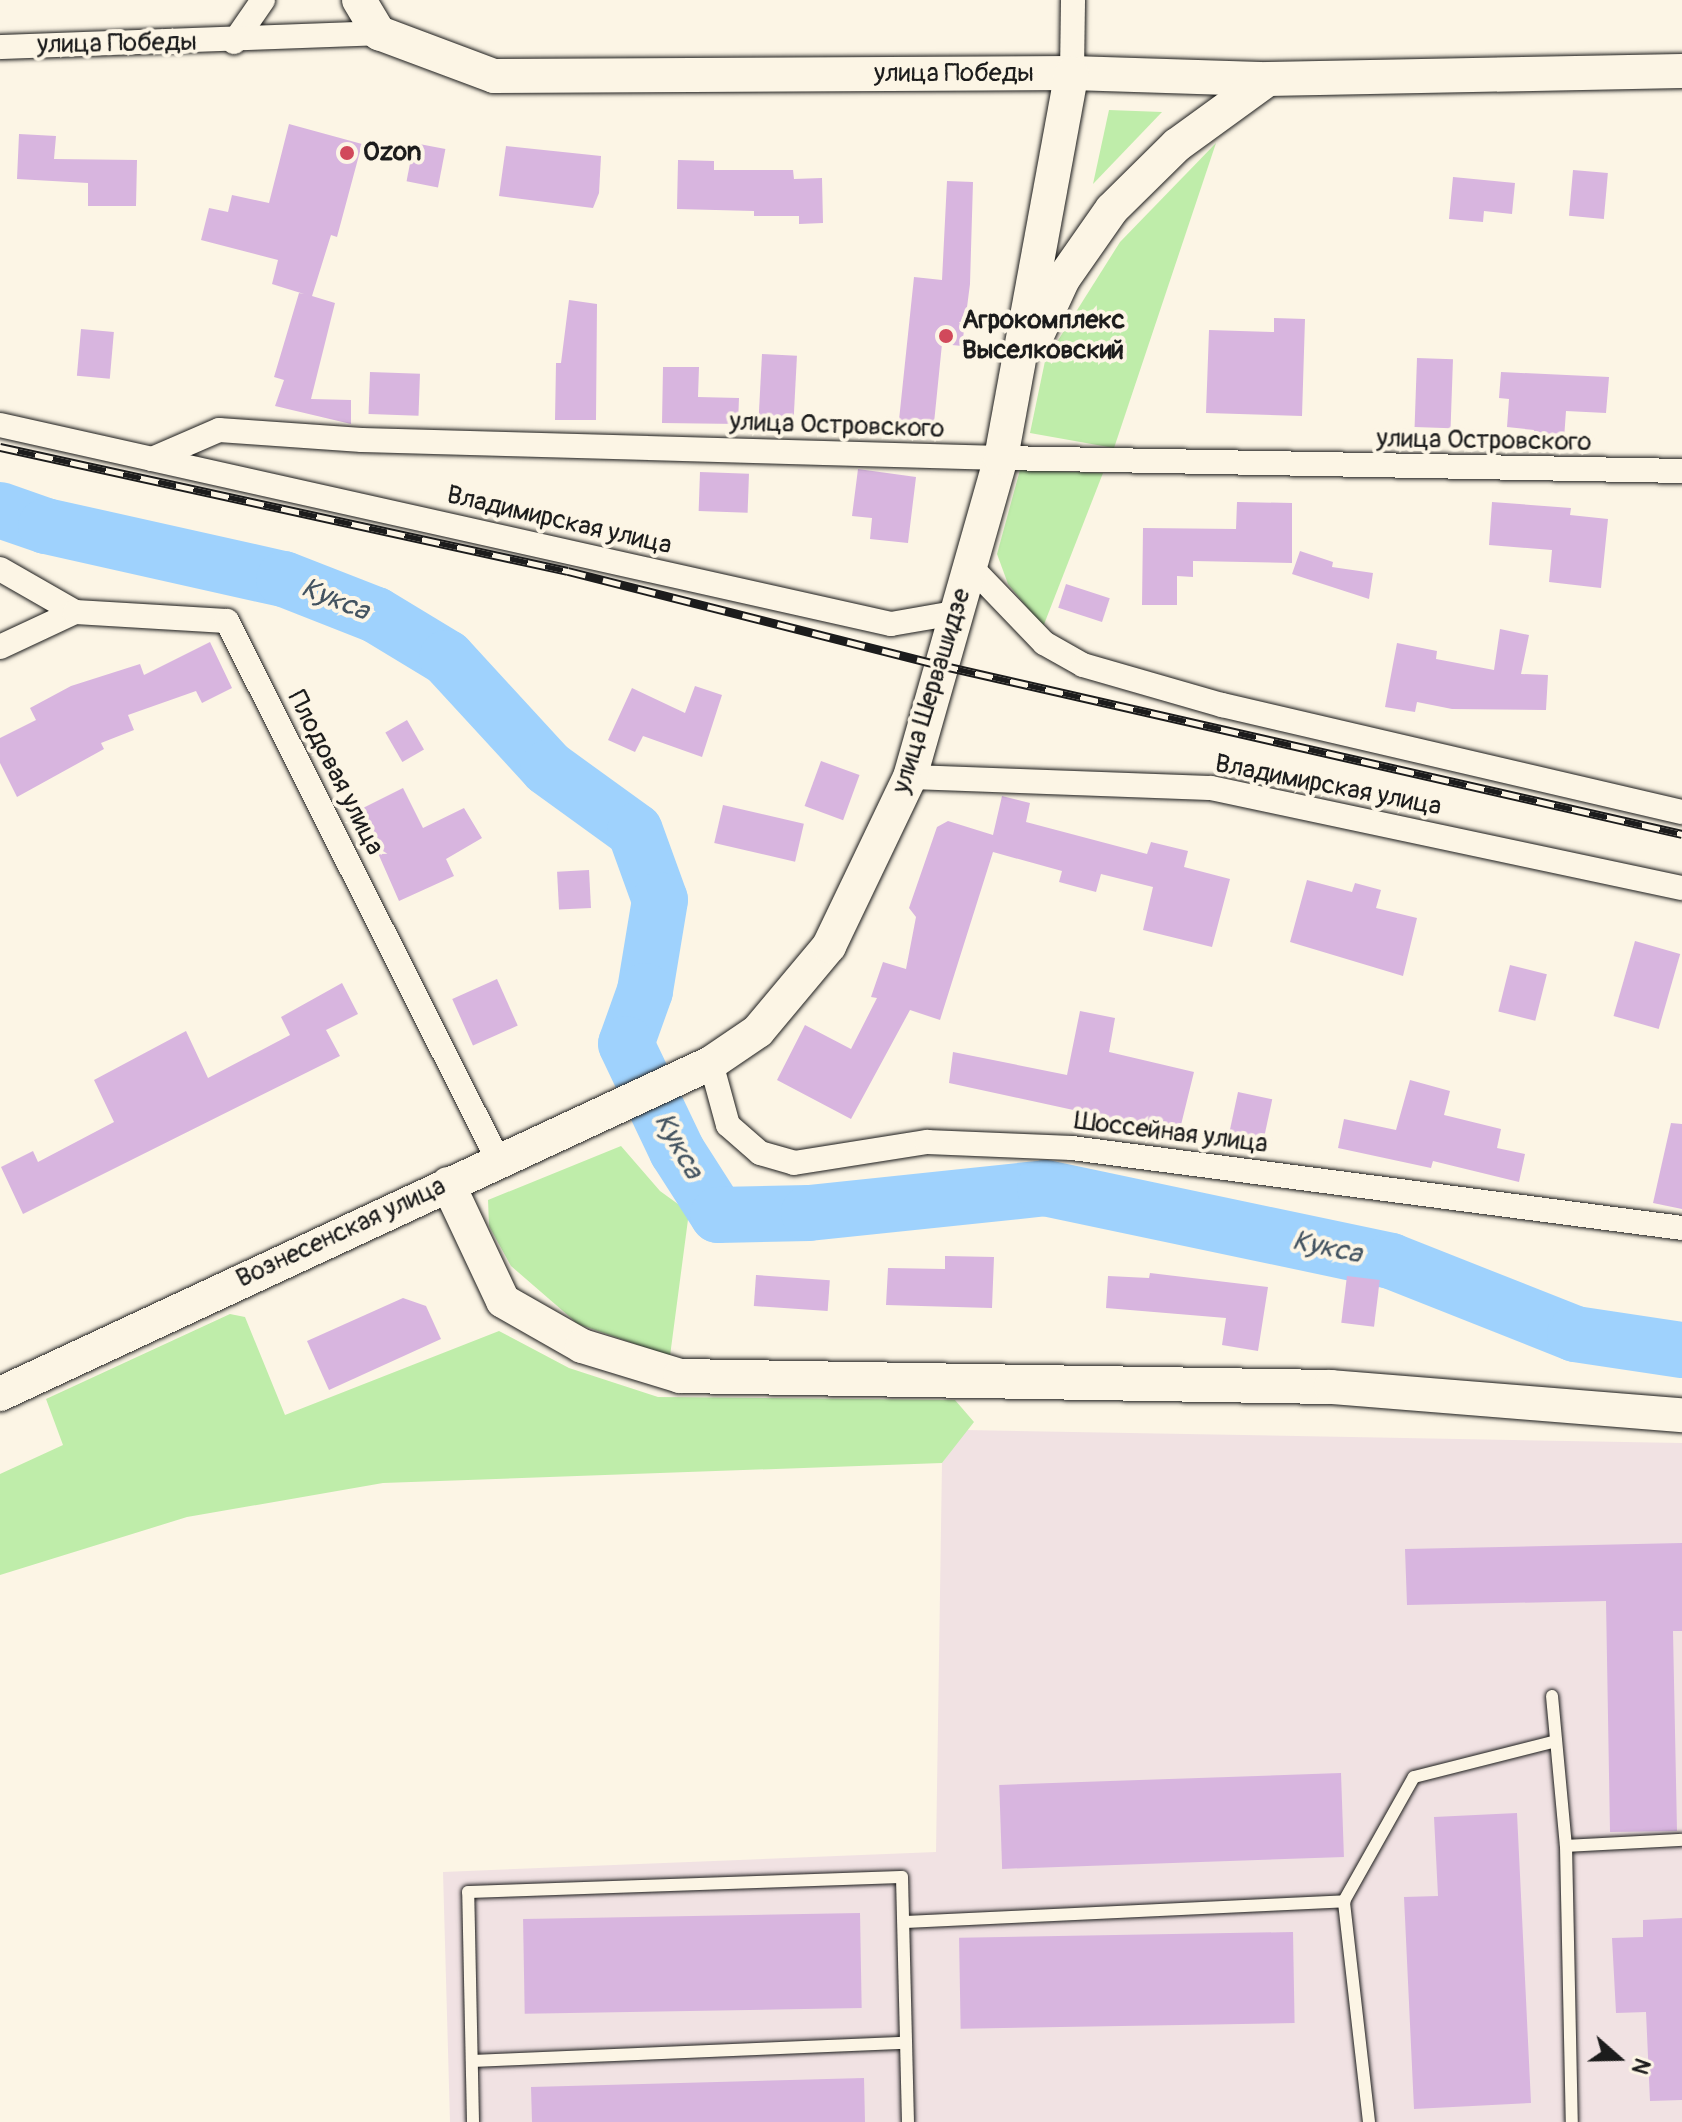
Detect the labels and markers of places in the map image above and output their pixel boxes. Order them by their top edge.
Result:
place label: Ozon [363,137,421,169]
marker: Ozon [338,144,356,162]
place label: Агрокомплекс Выселковский [962,305,1125,366]
marker: Агрокомплекс Выселковский [937,327,955,345]

